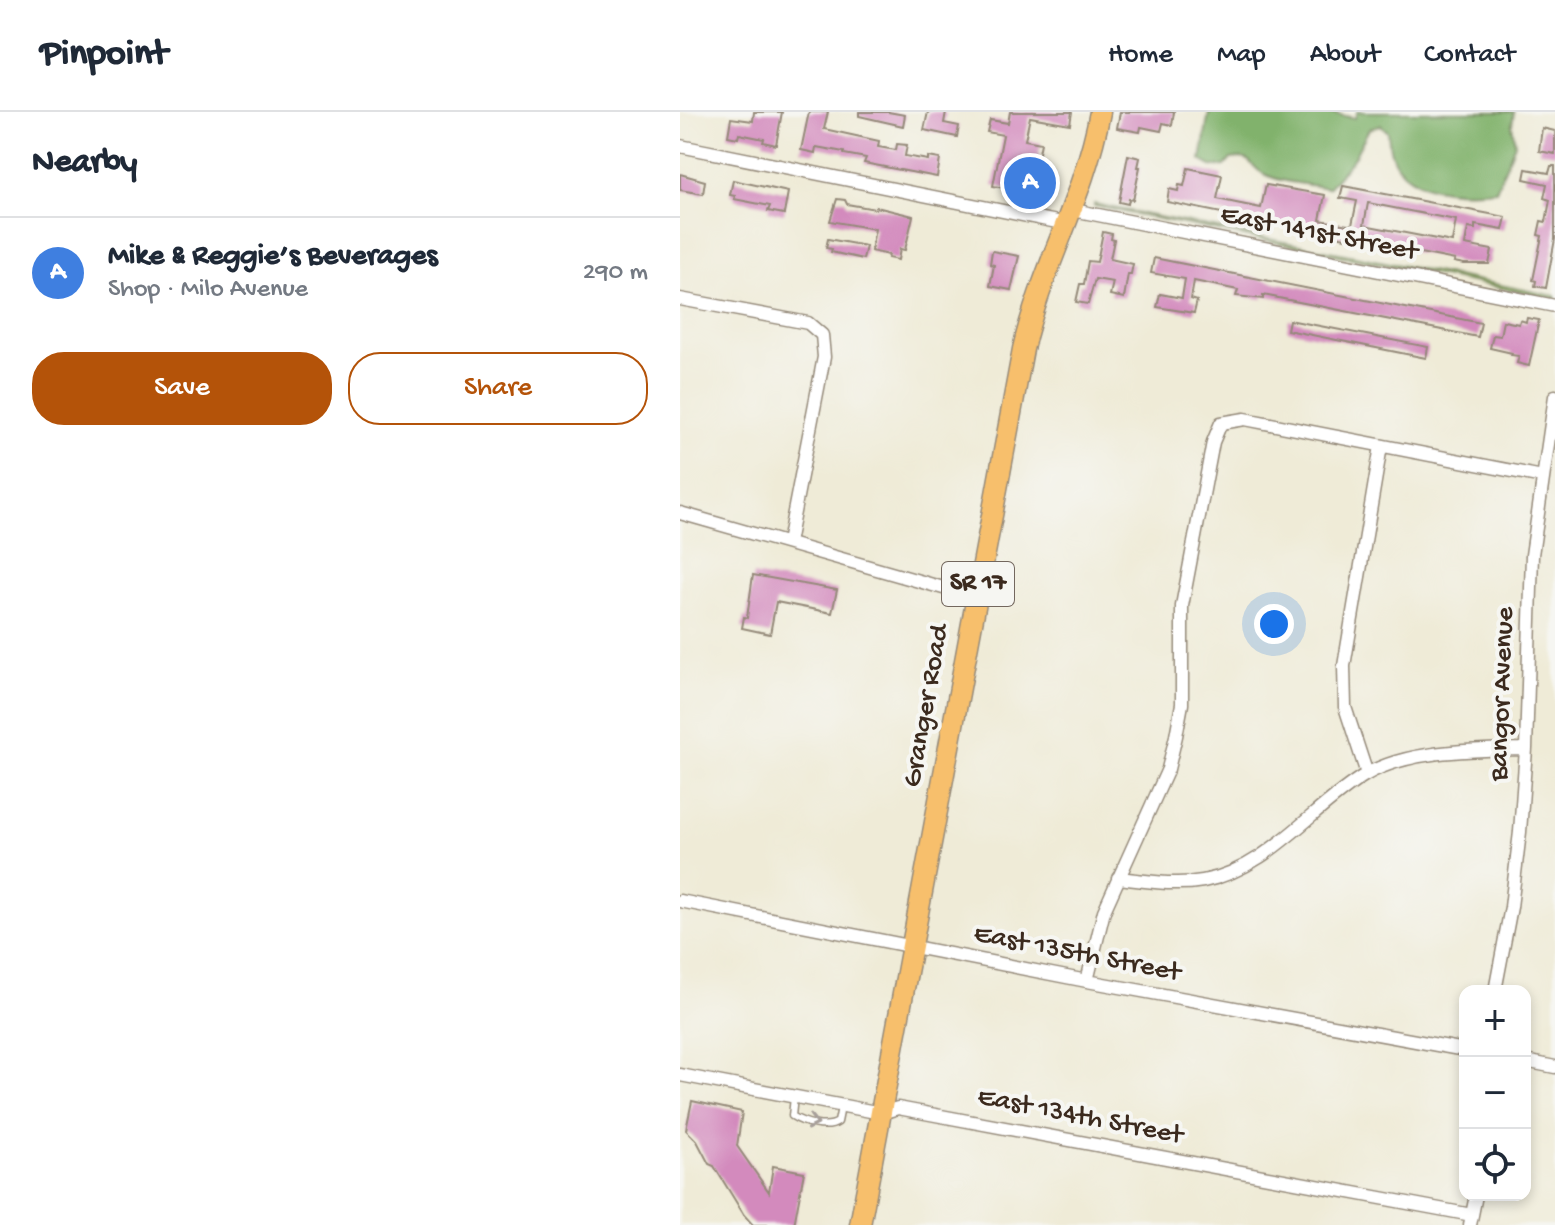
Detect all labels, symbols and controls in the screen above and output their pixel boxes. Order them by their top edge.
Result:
text: Pinpoint [40,33,168,77]
text: Home [1108,39,1173,72]
text: Map [1217,39,1266,72]
text: About [1310,39,1380,72]
text: Contact [1424,39,1515,72]
text: Nearby [32,144,137,184]
pin: A [1004,153,1056,213]
street label: East 141st Street [1218,199,1423,270]
text: Mike & Reggie’s Beverages [108,240,438,275]
text: A [50,258,66,289]
text: 290 m [583,258,648,289]
text: Shop · Milo Avenue [108,275,308,306]
button: Save [32,352,332,425]
button: Share [348,352,648,425]
road number: SR 17 [942,562,1014,606]
your location [1254,604,1294,644]
street label: Bangor Avenue [1483,606,1523,783]
street label: Granger Road [896,620,958,790]
street label: East 135th Street [971,918,1186,991]
map controls [1459,985,1531,1201]
button: + [1459,985,1531,1057]
button: − [1459,1057,1531,1129]
street label: East 134th Street [975,1081,1188,1154]
one-way arrow [806,1114,820,1131]
button: locate [1459,1129,1531,1201]

